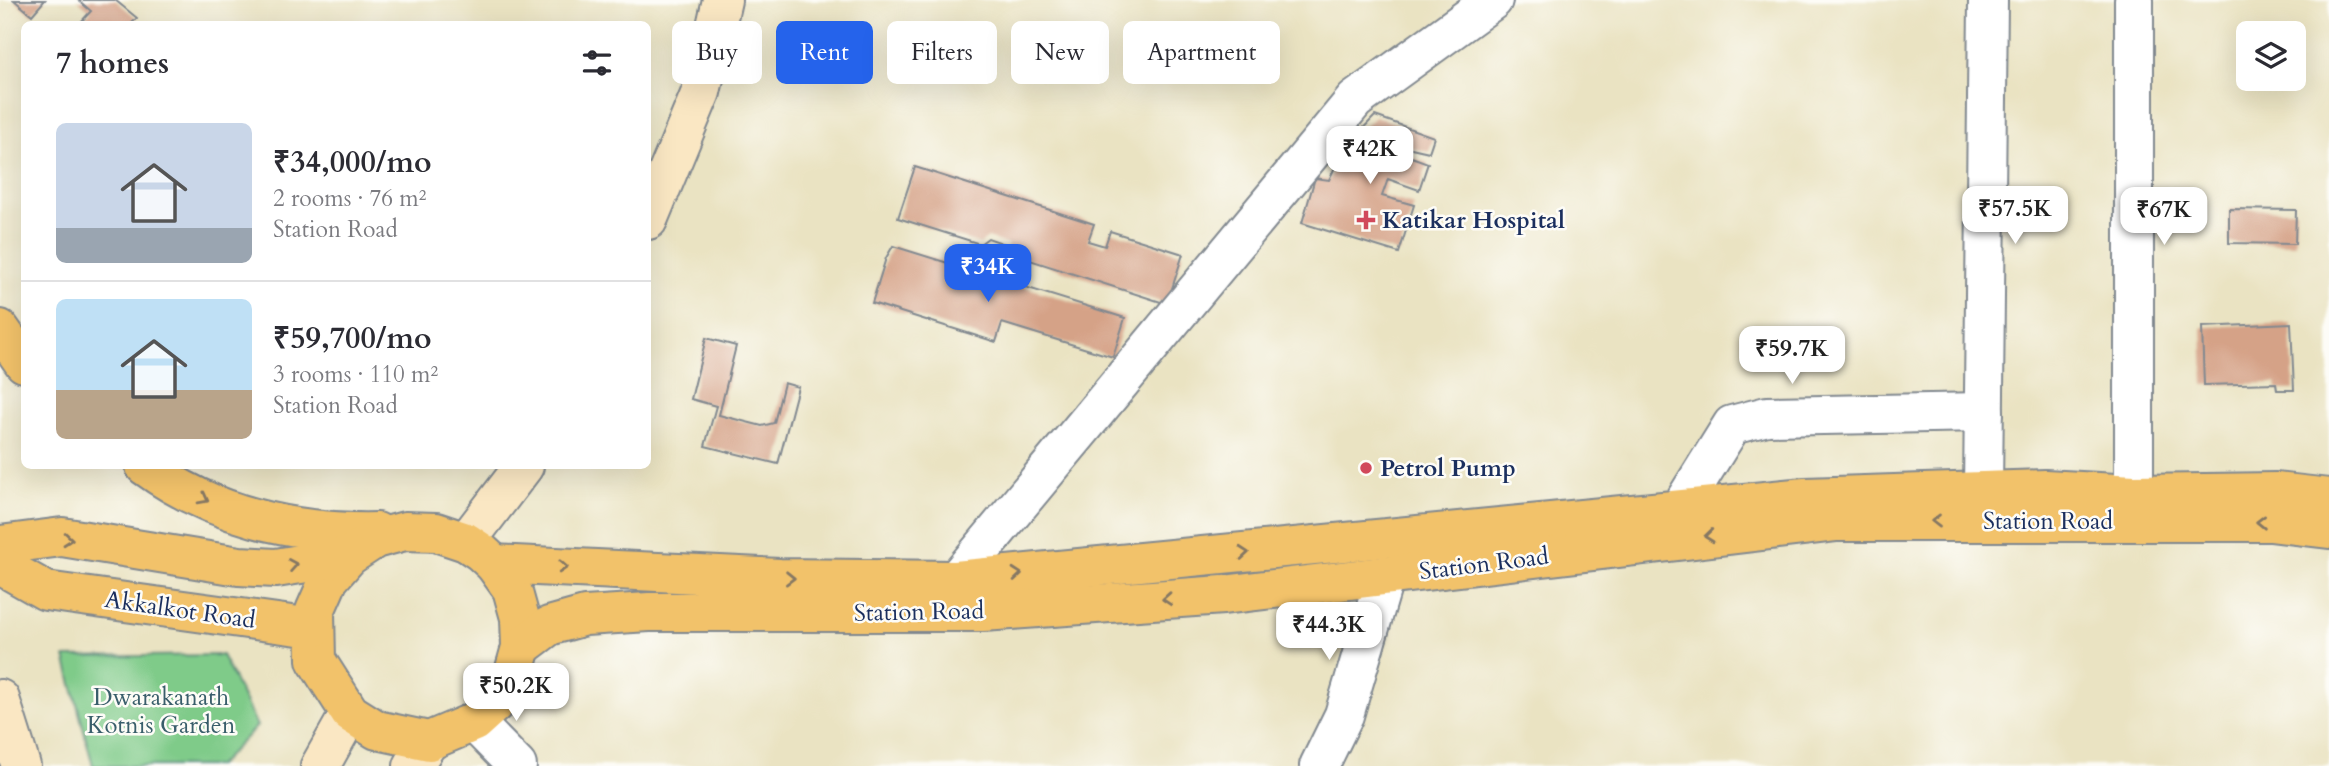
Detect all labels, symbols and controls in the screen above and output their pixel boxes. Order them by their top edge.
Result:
chip: Buy [672,21,762,84]
chip: Rent [776,21,873,84]
chip: Filters [887,21,997,84]
chip: New [1011,21,1109,84]
chip: Apartment [1123,21,1280,84]
map controls [2236,21,2306,91]
button: layers [2236,21,2306,91]
text: 7 homes [56,43,169,84]
icon: filters [578,44,616,82]
pin: ₹42K [1329,127,1411,186]
text: ₹42K [1342,133,1398,164]
text: ₹34,000/mo [273,142,432,183]
icon: home [112,151,196,235]
text: 2 rooms · 76 m² [273,183,426,214]
pin: ₹57.5K [1958,187,2072,246]
pin: ₹67K [2123,188,2205,247]
text: ₹57.5K [1978,193,2052,224]
text: ₹67K [2136,194,2192,225]
place label: Katikar Hospital [1382,204,1565,237]
marker: Katikar Hospital [1356,210,1376,230]
text: Station Road [273,214,398,245]
pin: ₹34K [947,244,1029,304]
text: ₹34K [960,251,1016,282]
text: ₹59,700/mo [273,318,432,359]
pin: ₹59.7K [1735,326,1849,386]
icon: home [112,327,196,411]
text: ₹59.7K [1755,333,1829,364]
text: 3 rooms · 110 m² [273,359,438,390]
text: Station Road [273,390,398,421]
place label: Petrol Pump [1380,452,1516,485]
marker: Petrol Pump [1358,460,1374,476]
one-way arrow [197,491,209,505]
street label: Station Road [1983,505,2113,538]
one-way arrow [1930,513,1940,529]
one-way arrow [2255,514,2266,530]
one-way arrow [1703,529,1715,544]
one-way arrow [63,531,74,546]
street label: Station Road [1417,540,1551,588]
one-way arrow [1238,546,1249,561]
one-way arrow [287,558,299,573]
one-way arrow [557,559,568,574]
one-way arrow [1012,567,1023,582]
one-way arrow [785,570,796,586]
street label: Akkalkot Road [103,583,258,637]
one-way arrow [1161,591,1172,606]
street label: Station Road [854,594,985,630]
pin: ₹44.3K [1272,602,1386,662]
text: ₹44.3K [1292,609,1366,640]
pin: ₹50.2K [459,664,573,723]
text: ₹50.2K [479,670,553,701]
park label: Dwarakanath Kotnis Garden [87,681,236,742]

